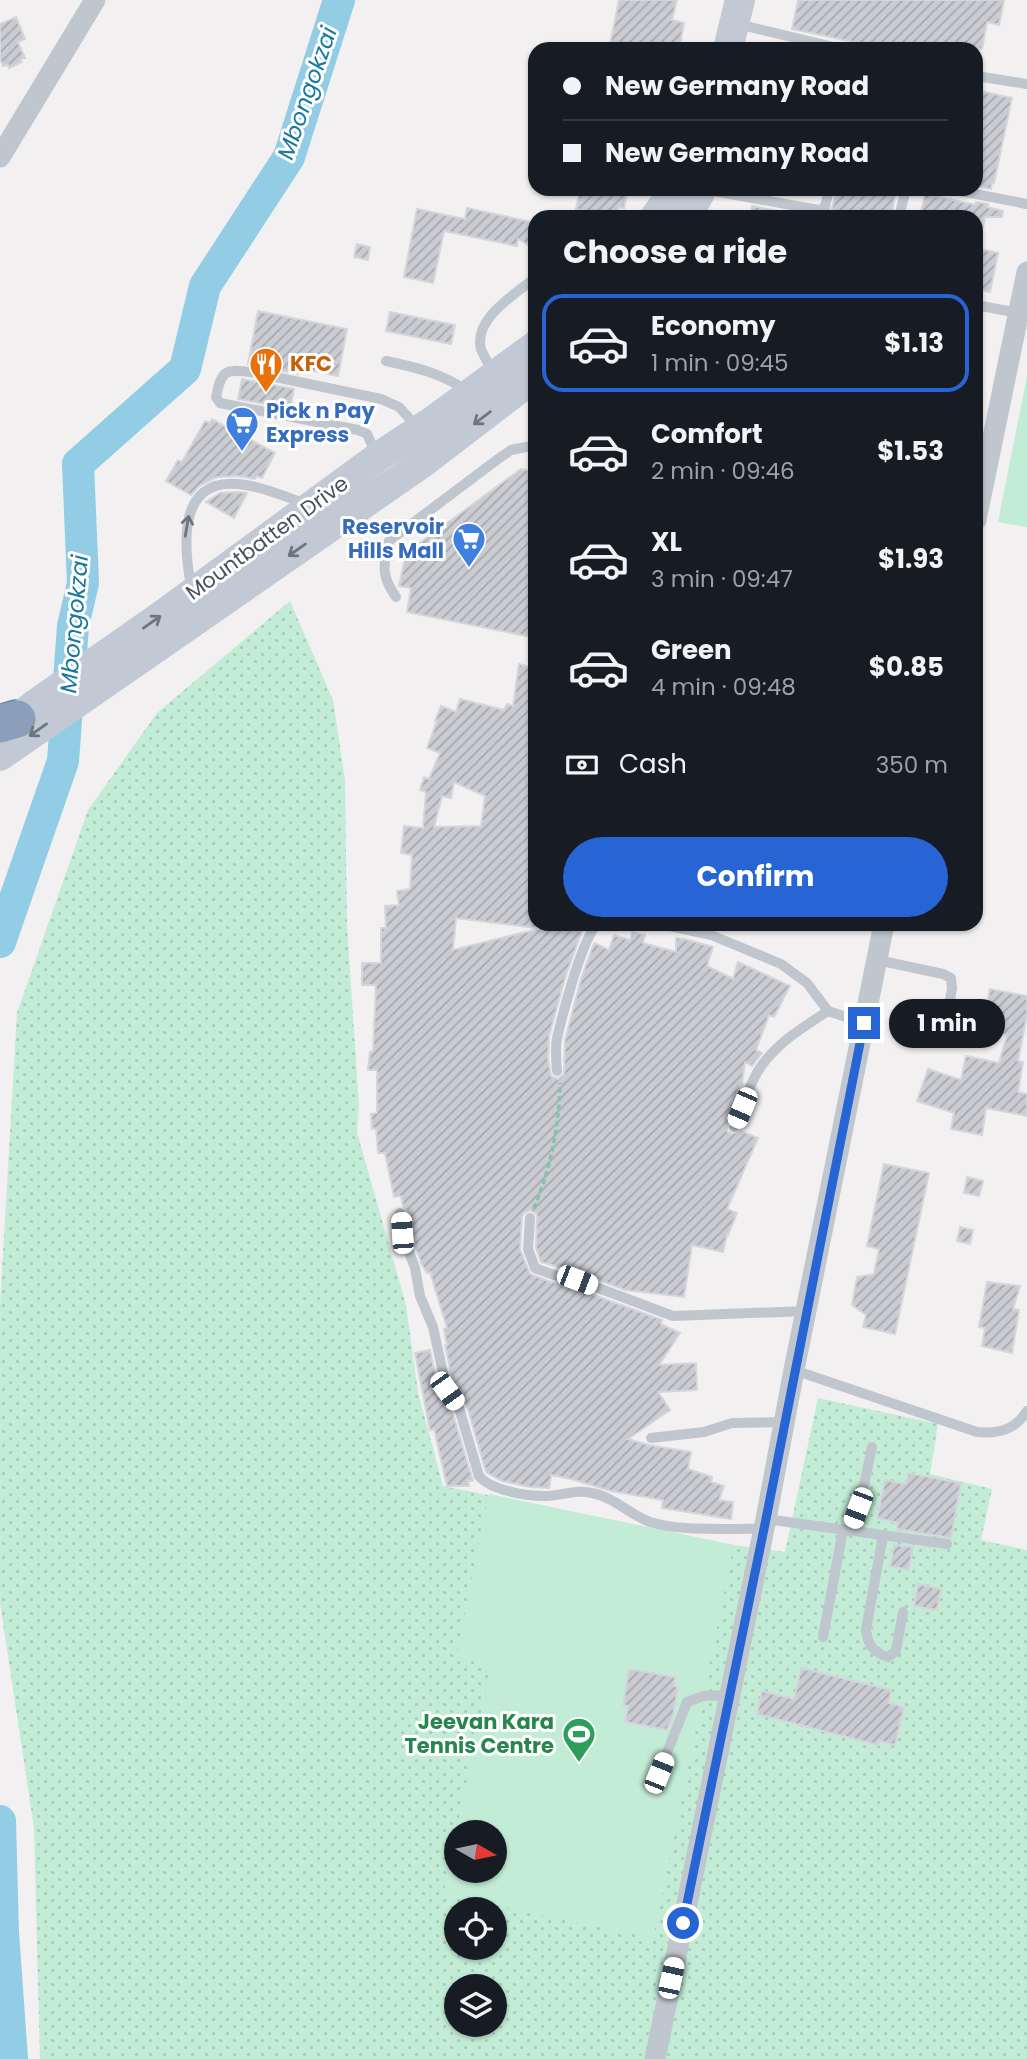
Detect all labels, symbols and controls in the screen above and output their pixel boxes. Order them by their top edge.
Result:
water label: Mbongokzai [269,22,345,164]
text: New Germany Road [605,68,869,104]
text: New Germany Road [605,135,869,171]
text: Choose a ride [563,229,787,274]
text: Economy [651,308,775,344]
icon: car [567,312,630,375]
text: $1.13 [884,325,944,361]
restaurant icon: KFC [247,345,285,394]
text: 1 min · 09:45 [651,347,788,379]
place label: KFC [290,349,332,378]
place label: Pick n Pay Express [266,396,375,449]
supermarket icon: Pick n Pay Express [223,404,261,453]
one-way arrow [473,411,492,426]
text: Comfort [651,416,763,452]
icon: car [567,420,630,483]
text: $1.53 [877,433,944,469]
text: 2 min · 09:46 [651,455,795,487]
street label: Mountbatten Drive [180,469,354,606]
place label: Reservoir Hills Mall [342,512,444,565]
one-way arrow [181,515,194,538]
supermarket icon: Reservoir Hills Mall [450,520,488,569]
text: XL [651,524,682,560]
icon: car [567,528,630,591]
text: $1.93 [878,541,944,577]
one-way arrow [288,543,307,557]
water label: Mbongokzai [52,553,96,694]
text: 3 min · 09:47 [651,563,793,595]
one-way arrow [142,615,162,629]
text: Green [651,632,732,668]
icon: car [567,636,630,699]
text: $0.85 [869,649,944,685]
text: 4 min · 09:48 [651,671,796,703]
one-way arrow [28,722,47,737]
icon: cash [563,746,601,784]
text: Cash [619,746,687,782]
text: 350 m [876,749,948,781]
button: Confirm [563,837,948,917]
callout: 1 min [888,998,1004,1048]
route end [848,1007,880,1039]
text: 1 min [917,1007,977,1039]
car [725,1085,760,1131]
car [391,1211,414,1255]
car [554,1263,601,1297]
car [427,1368,468,1414]
car [841,1485,876,1531]
place label: Jeevan Kara Tennis Centre [404,1707,554,1760]
sports icon: Jeevan Kara Tennis Centre [560,1715,598,1764]
car [642,1750,677,1796]
north arrow [444,1820,508,1883]
map controls [444,1820,507,2037]
button: locate [444,1897,507,1960]
route start [667,1907,699,1939]
car [657,1955,686,2001]
button: layers [444,1974,507,2037]

